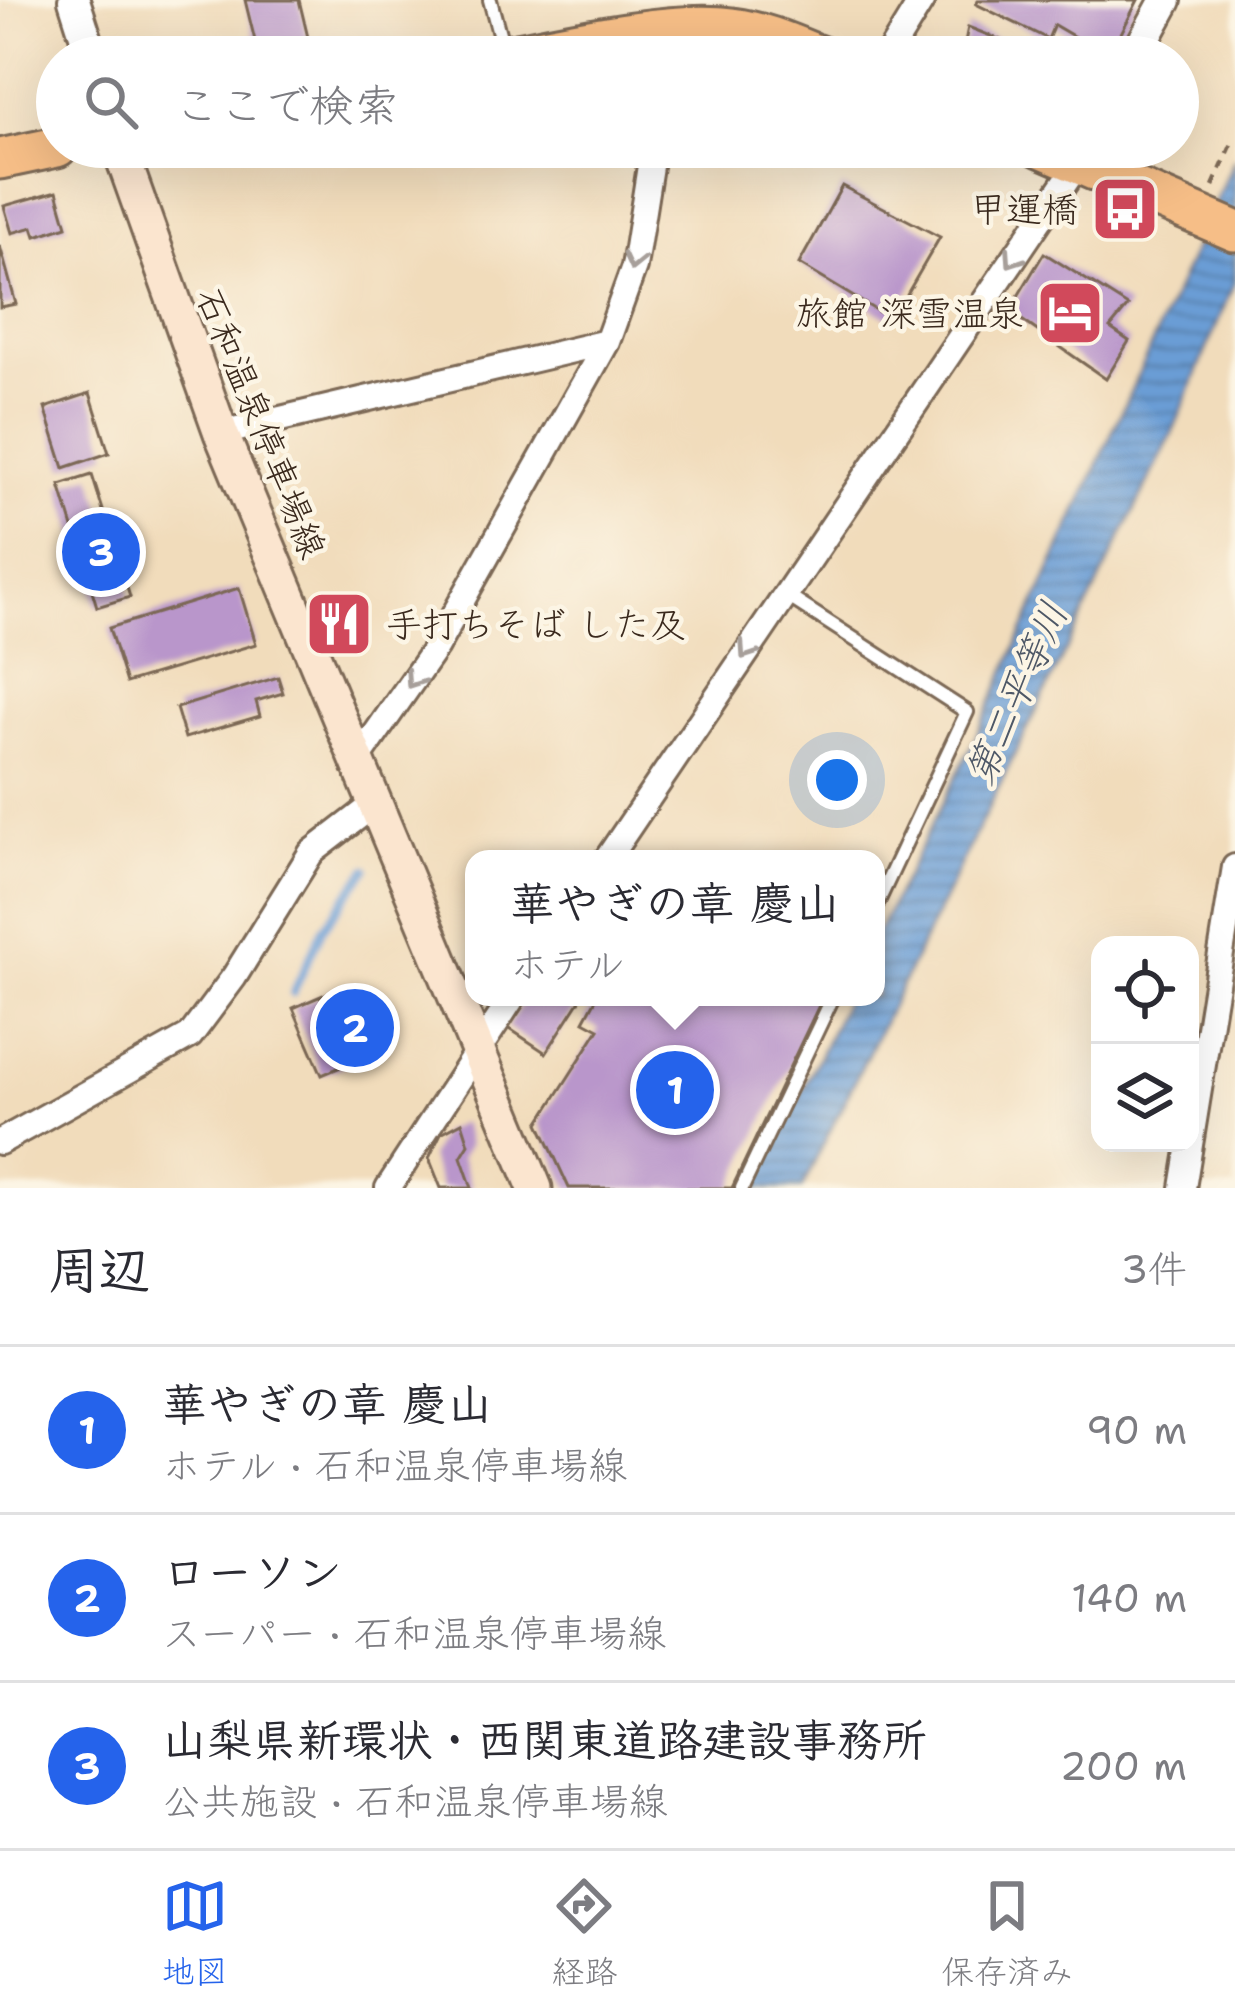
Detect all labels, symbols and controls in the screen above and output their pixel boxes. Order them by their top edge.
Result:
search box [36,36,1199,168]
icon: search [78,69,144,135]
text: ここで検索 [174,75,399,135]
bus stop icon: 甲運橋 [1090,174,1160,244]
place label: 甲運橋 [970,185,1078,234]
one-way arrow [1005,246,1027,268]
one-way arrow [622,252,647,272]
hotel icon: 旅館 深雪温泉 [1035,278,1105,348]
street label: 石和温泉停車場線 [184,280,338,566]
place label: 旅館 深雪温泉 [796,289,1024,338]
pin: 3 [62,507,140,597]
restaurant icon: 手打ちそば した及 [304,589,374,659]
water label: 第二平等川 [953,593,1079,793]
place label: 手打ちそば した及 [386,600,686,649]
one-way arrow [739,638,761,660]
one-way arrow [405,667,427,689]
your location [807,750,867,810]
popup [465,850,885,1006]
text: 華やぎの章 慶山 [510,873,840,933]
map controls [1091,936,1199,1152]
button: locate [1091,936,1199,1044]
text: ホテル [510,938,625,990]
pin: 2 [316,983,394,1073]
button: layers [1091,1044,1199,1152]
pin: 1 [636,1045,714,1135]
text: 周辺 [48,1236,150,1304]
text: 3件 [1121,1243,1187,1295]
text: 華やぎの章 慶山 [162,1374,492,1434]
text: 1 [78,1404,96,1456]
text: 90 m [1086,1404,1187,1456]
text: ホテル · 石和温泉停車場線 [162,1439,627,1491]
text: ローソン [162,1542,342,1602]
text: 2 [73,1572,101,1624]
text: 140 m [1071,1572,1187,1624]
text: スーパー · 石和温泉停車場線 [162,1607,666,1659]
text: 山梨県新環状・西関東道路建設事務所 [162,1710,927,1770]
text: 3 [73,1740,101,1792]
text: 200 m [1060,1740,1187,1792]
text: 公共施設 · 石和温泉停車場線 [162,1775,668,1827]
tab: 地図 [162,1873,228,1994]
tab: 経路 [551,1873,617,1994]
tab: 保存済み [941,1873,1073,1994]

